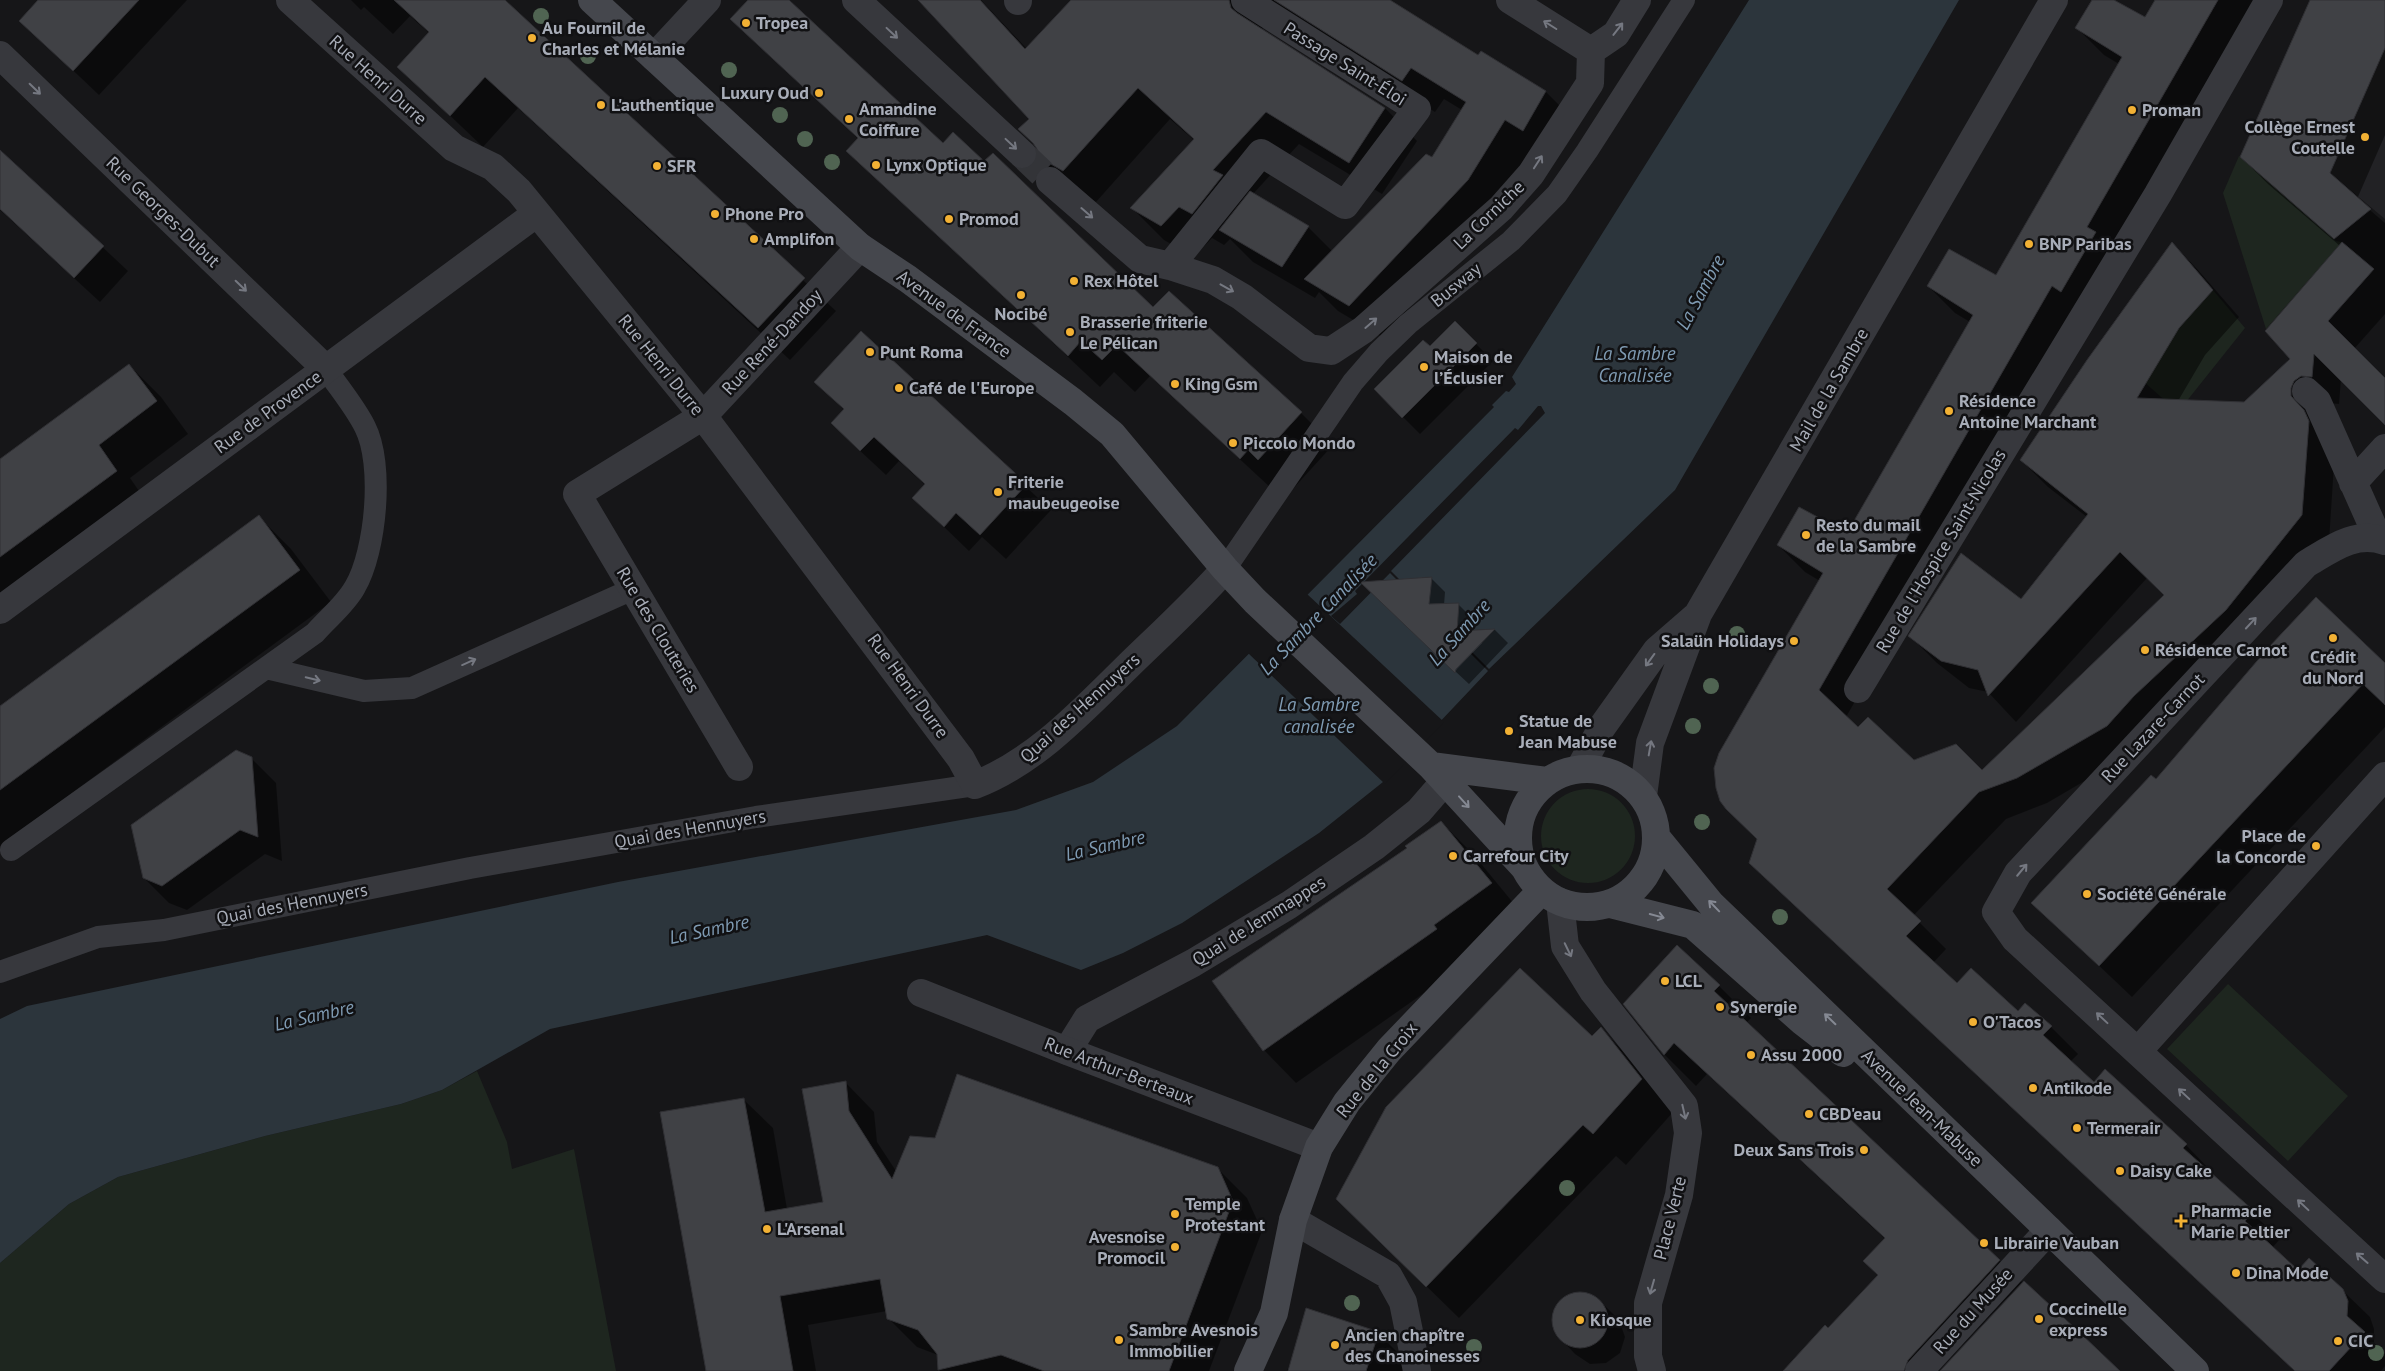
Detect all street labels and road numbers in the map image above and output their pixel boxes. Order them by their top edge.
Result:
street label: Passage Saint-Éloi [1280,17,1411,111]
street label: Rue Henri Durre [325,30,432,130]
street label: Rue Georges-Dubut [101,151,225,272]
street label: La Corniche [1448,175,1529,254]
street label: Busway [1426,257,1486,312]
street label: Avenue de France [893,264,1016,363]
street label: Rue René-Dandoy [717,283,827,399]
street label: Rue Henri Durre [613,309,709,420]
street label: Mail de la Sambre [1784,324,1873,456]
street label: Rue de Provence [210,365,326,458]
street label: Rue de l'Hospice Saint-Nicolas [1871,445,2011,657]
street label: Rue des Clouteries [612,563,705,697]
street label: Rue Henri Durre [863,629,954,743]
street label: Quai des Hennuyers [1015,648,1144,768]
street label: Rue Lazare-Carnot [2096,668,2209,787]
street label: Quai des Hennuyers [612,804,767,853]
street label: Quai de Jemmappes [1188,870,1330,971]
street label: Quai des Hennuyers [214,878,369,929]
street label: Rue de la Croix [1331,1017,1422,1122]
street label: Rue Arthur-Berteaux [1041,1031,1197,1110]
street label: Avenue Jean-Mabuse [1857,1044,1988,1171]
street label: Place Verte [1648,1174,1691,1262]
street label: Rue du Musée [1928,1263,2017,1358]

